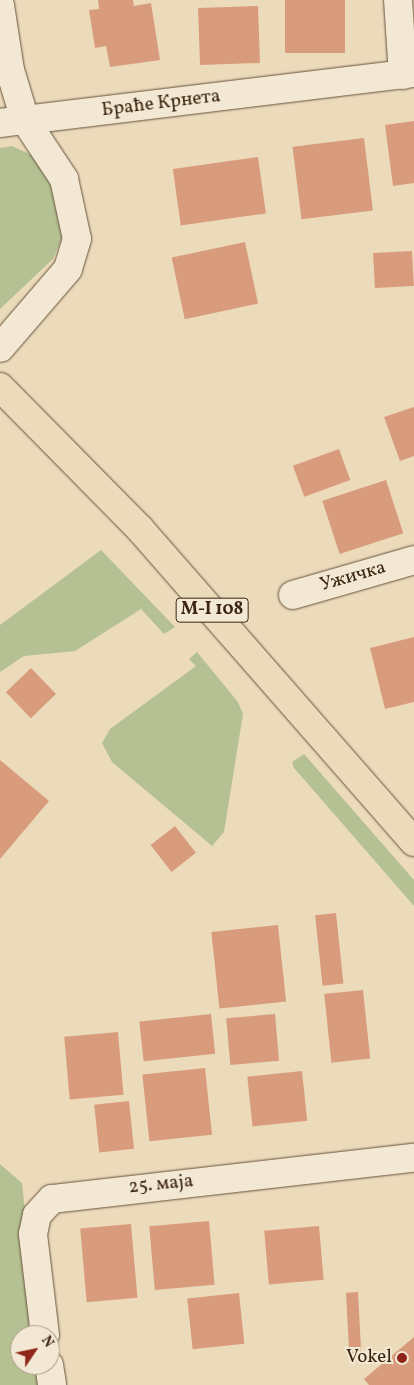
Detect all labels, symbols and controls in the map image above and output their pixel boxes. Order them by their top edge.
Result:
street label: Браће Крнета [100,85,222,123]
street label: Ужичка [317,557,389,597]
road number: M-I 108 [174,594,250,626]
street label: 25. маја [128,1170,194,1200]
north arrow [10,1325,60,1375]
text: N [36,1332,58,1351]
place label: Vokel [346,1347,392,1369]
marker: Vokel [396,1352,408,1364]

